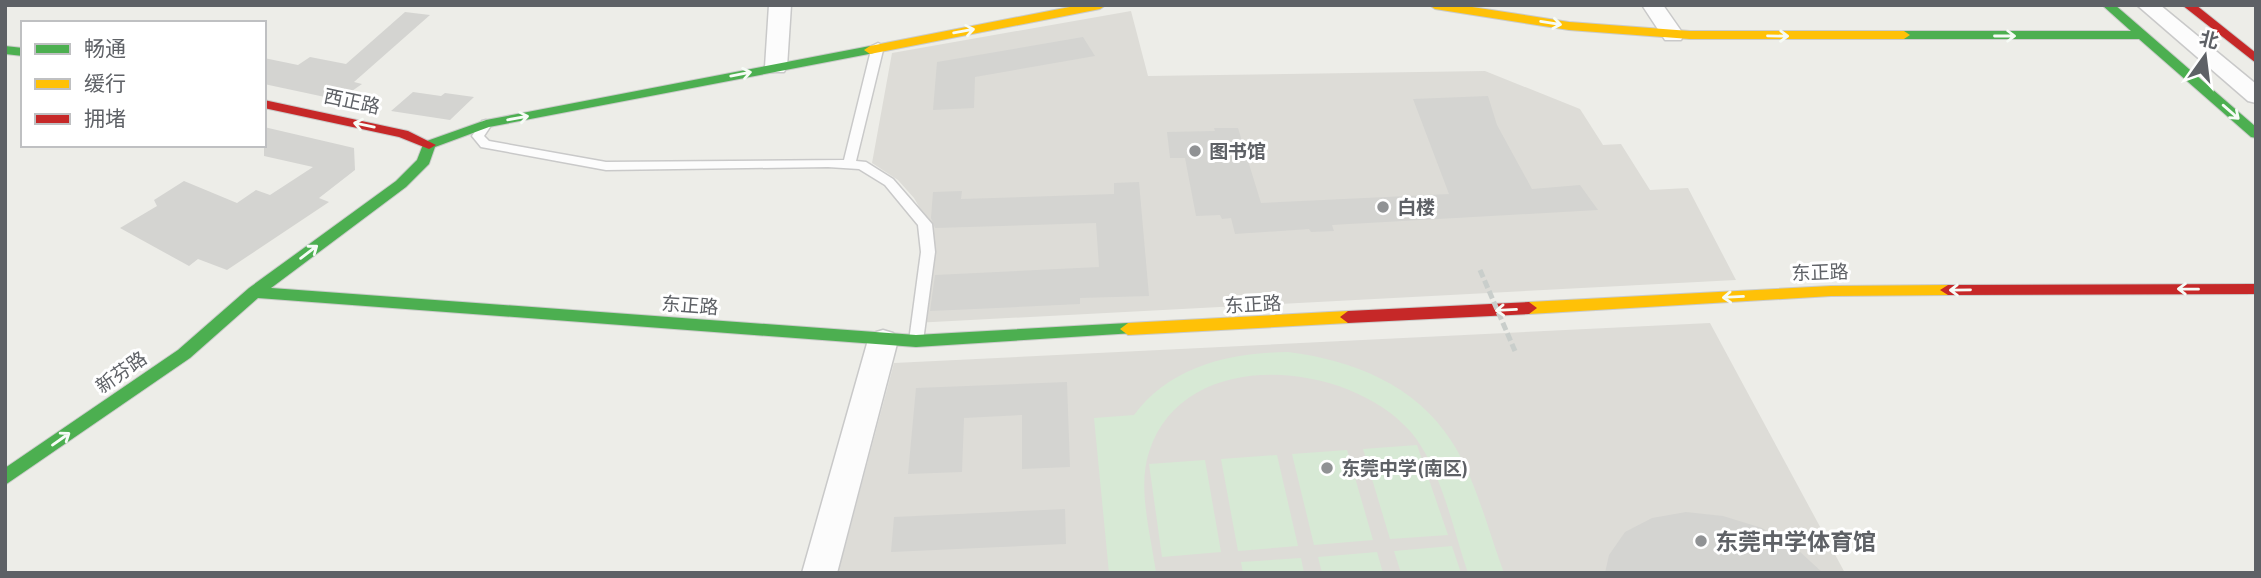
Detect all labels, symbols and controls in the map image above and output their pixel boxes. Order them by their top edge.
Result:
one-way arrow [1539,17,1562,30]
legend [21,21,266,147]
north arrow [2170,21,2240,91]
one-way arrow [952,23,975,37]
text: 北 [2197,26,2221,53]
one-way arrow [1766,29,1789,43]
one-way arrow [1994,29,2017,43]
text: 畅通 [84,35,126,61]
one-way arrow [729,67,752,80]
text: 缓行 [84,70,126,96]
street label: 西正路 [322,83,382,119]
one-way arrow [2222,104,2239,121]
text: 拥堵 [84,105,126,131]
one-way arrow [506,111,528,124]
one-way arrow [353,118,376,132]
place label: 图书馆 [1209,139,1266,163]
marker: 图书馆 [1187,143,1203,159]
place label: 白楼 [1397,195,1435,219]
marker: 白楼 [1375,199,1391,215]
one-way arrow [300,245,319,260]
street label: 东正路 [1791,259,1849,285]
one-way arrow [2176,282,2199,295]
one-way arrow [1949,283,1972,297]
street label: 东正路 [661,291,719,319]
street label: 东正路 [1224,291,1282,317]
one-way arrow [1722,291,1744,304]
one-way arrow [1495,304,1517,317]
street label: 新芬路 [91,346,151,398]
one-way arrow [51,432,70,446]
place label: 东莞中学(南区) [1341,456,1469,480]
marker: 东莞中学(南区) [1319,460,1335,476]
place label: 东莞中学体育馆 [1715,527,1876,556]
marker: 东莞中学体育馆 [1693,533,1709,549]

